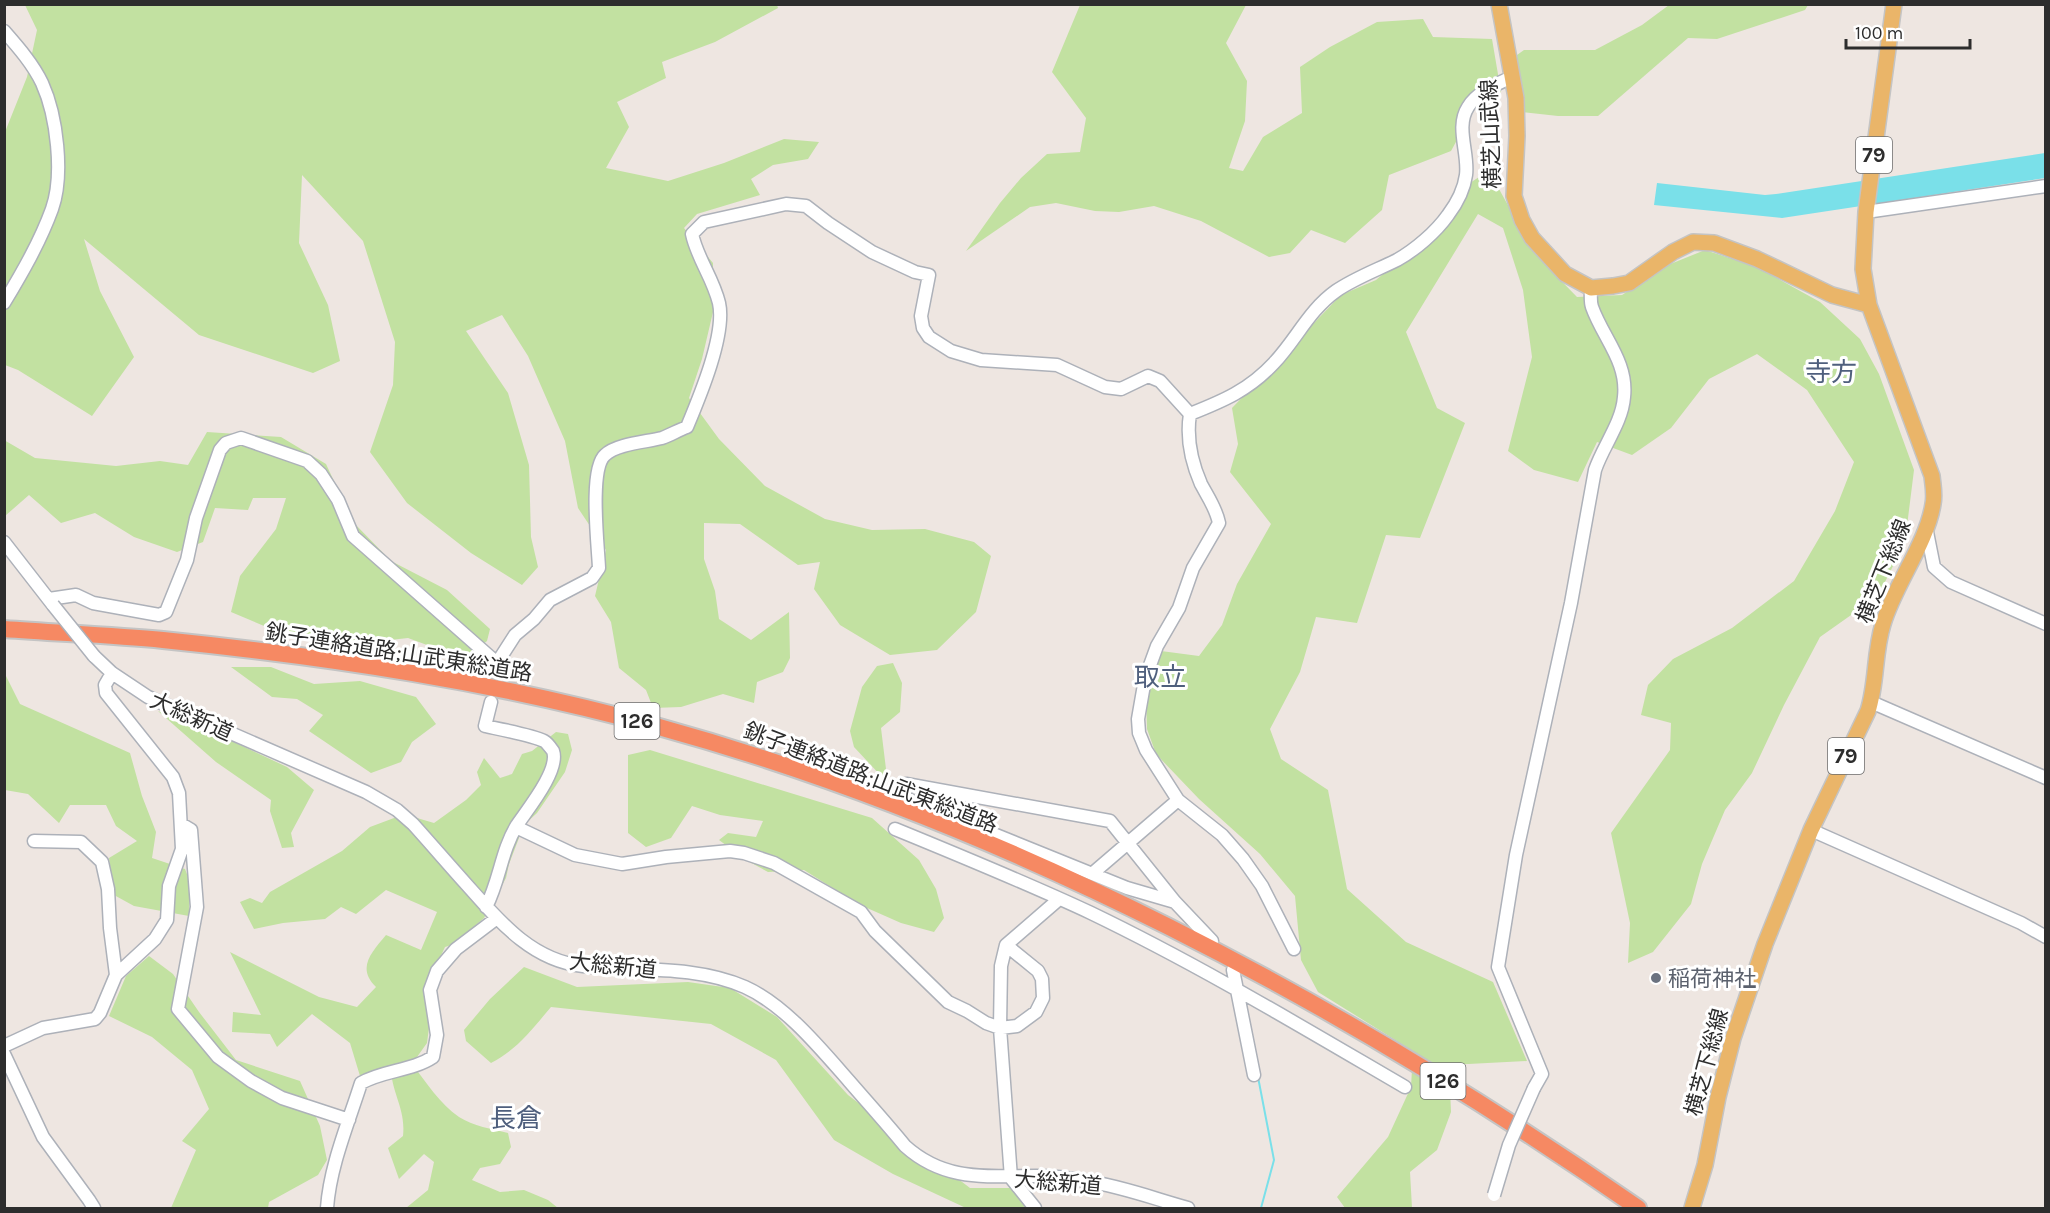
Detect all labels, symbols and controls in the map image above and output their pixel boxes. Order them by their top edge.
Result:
scale bar [1846,12,1970,50]
text: 100 m [1855,22,1903,44]
street label: 横芝山武線 [1476,79,1506,189]
road number: 79 [1856,137,1892,173]
district label: 寺方 [1805,357,1857,388]
street label: 横芝下総線 [1851,516,1917,627]
street label: 銚子連絡道路;山武東総道路 [264,619,534,687]
district label: 取立 [1134,662,1186,693]
street label: 大総新道 [146,687,237,747]
road number: 126 [614,703,660,739]
street label: 銚子連絡道路;山武東総道路 [740,717,1001,838]
road number: 79 [1828,738,1864,774]
street label: 大総新道 [568,948,658,984]
place label: 稲荷神社 [1668,966,1756,992]
marker: 稲荷神社 [1649,971,1663,985]
street label: 横芝下総線 [1680,1006,1734,1119]
road number: 126 [1420,1063,1466,1099]
district label: 長倉 [490,1103,542,1134]
street label: 大総新道 [1013,1166,1103,1200]

